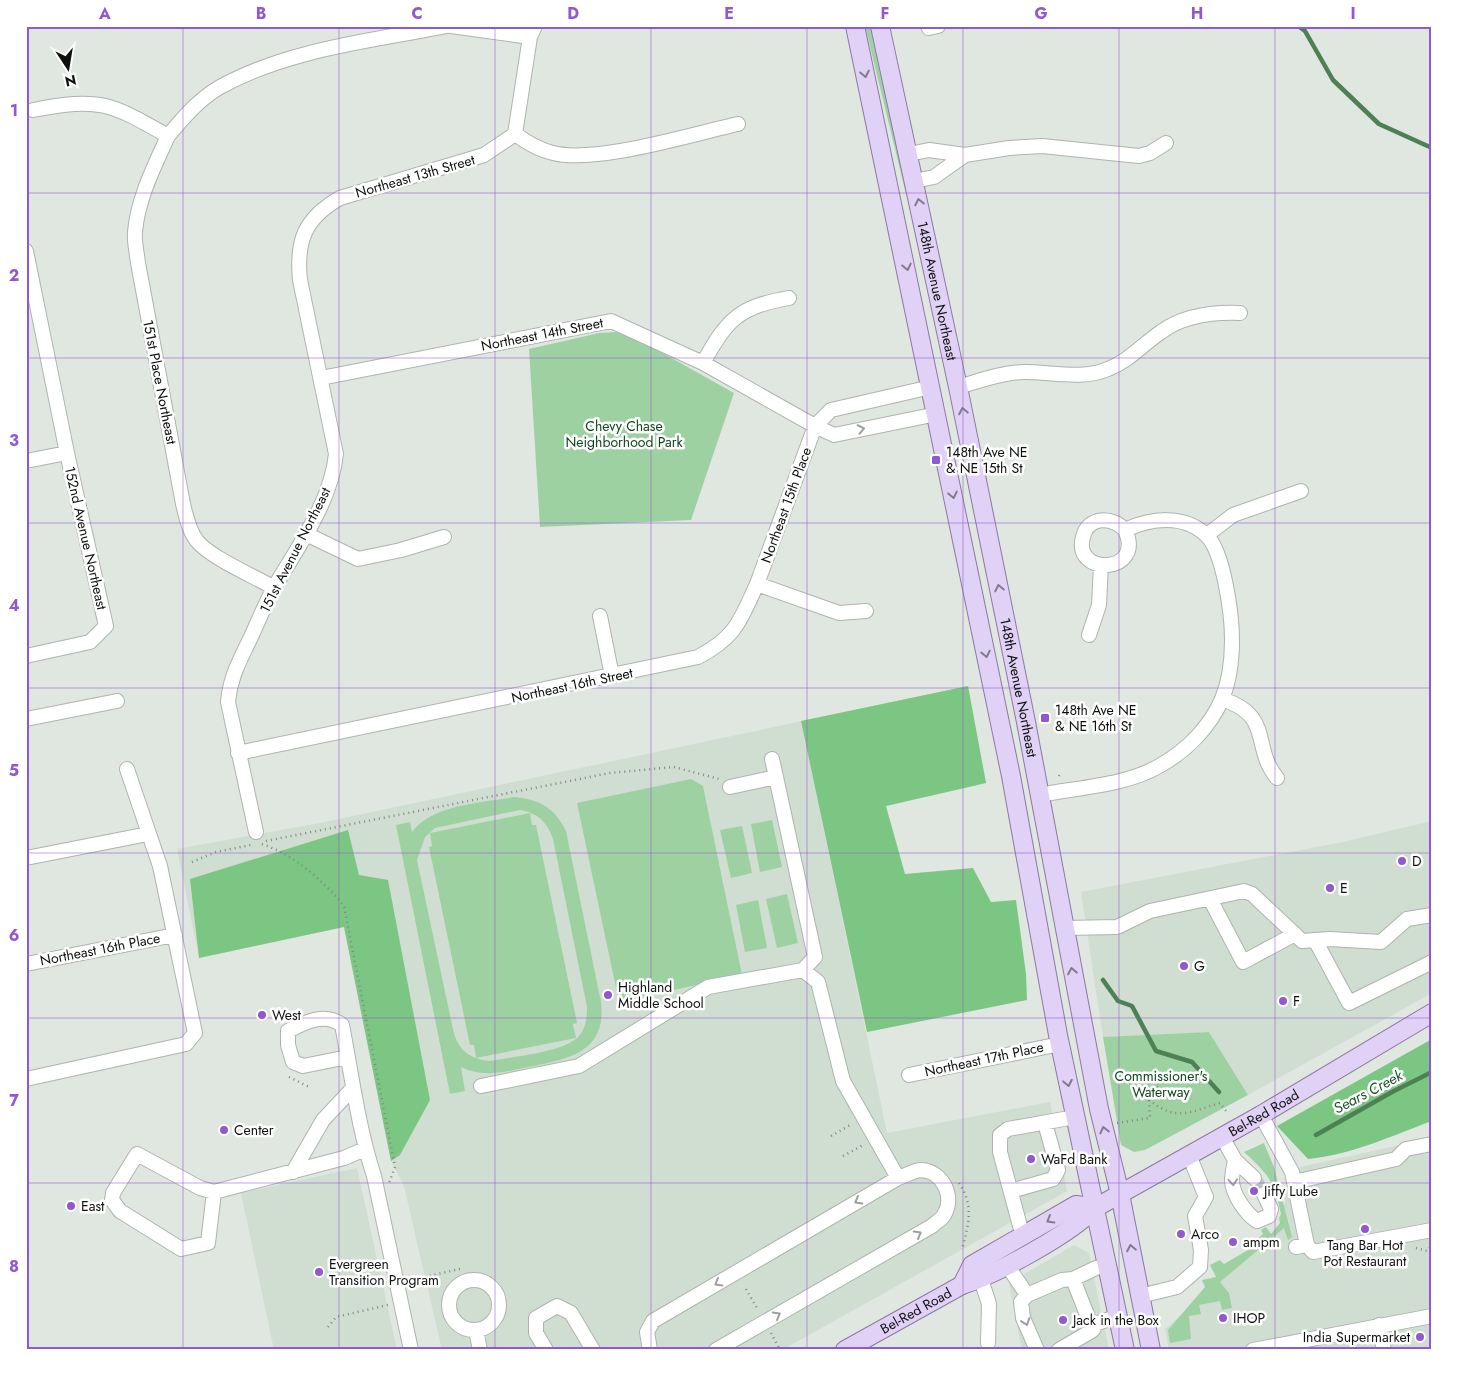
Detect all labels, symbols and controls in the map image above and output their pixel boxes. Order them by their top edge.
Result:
text: A [98,2,111,25]
text: B [256,2,266,25]
text: C [411,2,423,25]
text: D [567,2,579,25]
text: E [724,2,734,25]
text: F [881,2,889,25]
text: G [1034,2,1048,25]
text: H [1191,2,1203,25]
text: I [1350,2,1356,25]
north arrow [42,42,92,92]
one-way arrow [859,69,870,78]
text: N [63,70,78,92]
text: 1 [10,99,18,122]
street label: Northeast 13th Street [353,149,478,203]
one-way arrow [914,198,925,207]
street label: 148th Avenue Northeast [912,219,962,363]
one-way arrow [901,263,911,271]
text: 2 [9,264,19,287]
street label: Northeast 14th Street [479,312,605,356]
street label: 151st Place Northeast [138,318,182,447]
one-way arrow [958,407,969,415]
park label: Chevy Chase Neighborhood Park [565,416,683,452]
one-way arrow [857,424,866,435]
text: 3 [9,429,19,452]
place label: 148th Ave NE & NE 15th St [946,442,1027,478]
street label: Northeast 15th Place [756,444,816,566]
marker: 148th Ave NE & NE 15th St [930,454,942,466]
street label: 152nd Avenue Northeast [60,464,112,612]
street label: 151st Avenue Northeast [255,483,336,616]
one-way arrow [948,490,958,499]
one-way arrow [994,583,1005,592]
text: 4 [8,594,20,617]
street label: 148th Avenue Northeast [995,616,1043,760]
one-way arrow [980,649,991,658]
street label: Northeast 16th Street [509,662,635,708]
place label: 148th Ave NE & NE 16th St [1055,700,1136,736]
marker: 148th Ave NE & NE 16th St [1039,712,1051,724]
text: 5 [9,759,19,782]
place label: D [1412,851,1422,871]
marker: D [1396,855,1408,867]
place label: E [1340,878,1348,898]
marker: E [1324,882,1336,894]
text: 6 [9,924,19,947]
street label: Northeast 16th Place [38,928,162,970]
place label: G [1194,956,1205,976]
marker: G [1178,960,1190,972]
one-way arrow [1068,966,1078,975]
place label: Highland Middle School [618,977,704,1013]
marker: Highland Middle School [602,989,614,1001]
place label: F [1293,991,1300,1011]
marker: F [1277,995,1289,1007]
place label: West [272,1005,302,1025]
marker: West [256,1009,268,1021]
street label: Northeast 17th Place [923,1037,1045,1081]
water label: Sears Creek [1330,1064,1407,1119]
park label: Commissioner's Waterway [1115,1066,1208,1102]
one-way arrow [1062,1079,1073,1088]
street label: Bel-Red Road [1225,1085,1303,1141]
text: 7 [9,1089,19,1112]
place label: Center [234,1120,274,1140]
marker: Center [218,1124,230,1136]
one-way arrow [1099,1125,1110,1134]
place label: WaFd Bank [1041,1149,1108,1169]
marker: WaFd Bank [1025,1153,1037,1165]
one-way arrow [1228,1178,1239,1186]
place label: Jiffy Lube [1262,1181,1318,1201]
marker: Jiffy Lube [1248,1185,1260,1197]
one-way arrow [855,1195,864,1205]
place label: East [81,1196,105,1216]
marker: East [65,1200,77,1212]
one-way arrow [1047,1214,1056,1224]
marker: Tang Bar Hot Pot Restaurant [1359,1223,1371,1235]
place label: Arco [1191,1224,1220,1244]
marker: Arco [1175,1228,1187,1240]
one-way arrow [913,1230,922,1240]
place label: ampm [1243,1232,1280,1252]
place label: Tang Bar Hot Pot Restaurant [1324,1235,1407,1271]
marker: ampm [1227,1236,1239,1248]
one-way arrow [1126,1244,1136,1253]
place label: Evergreen Transition Program [329,1254,439,1290]
text: 8 [9,1255,19,1278]
marker: Evergreen Transition Program [313,1266,325,1278]
one-way arrow [715,1277,724,1287]
street label: Bel-Red Road [877,1283,955,1339]
place label: IHOP [1233,1308,1265,1328]
place label: Jack in the Box [1071,1310,1159,1330]
one-way arrow [772,1311,781,1321]
marker: IHOP [1217,1312,1229,1324]
marker: Jack in the Box [1057,1314,1069,1326]
one-way arrow [1020,1317,1030,1326]
place label: India Supermarket [1303,1327,1411,1347]
marker: India Supermarket [1414,1331,1426,1343]

